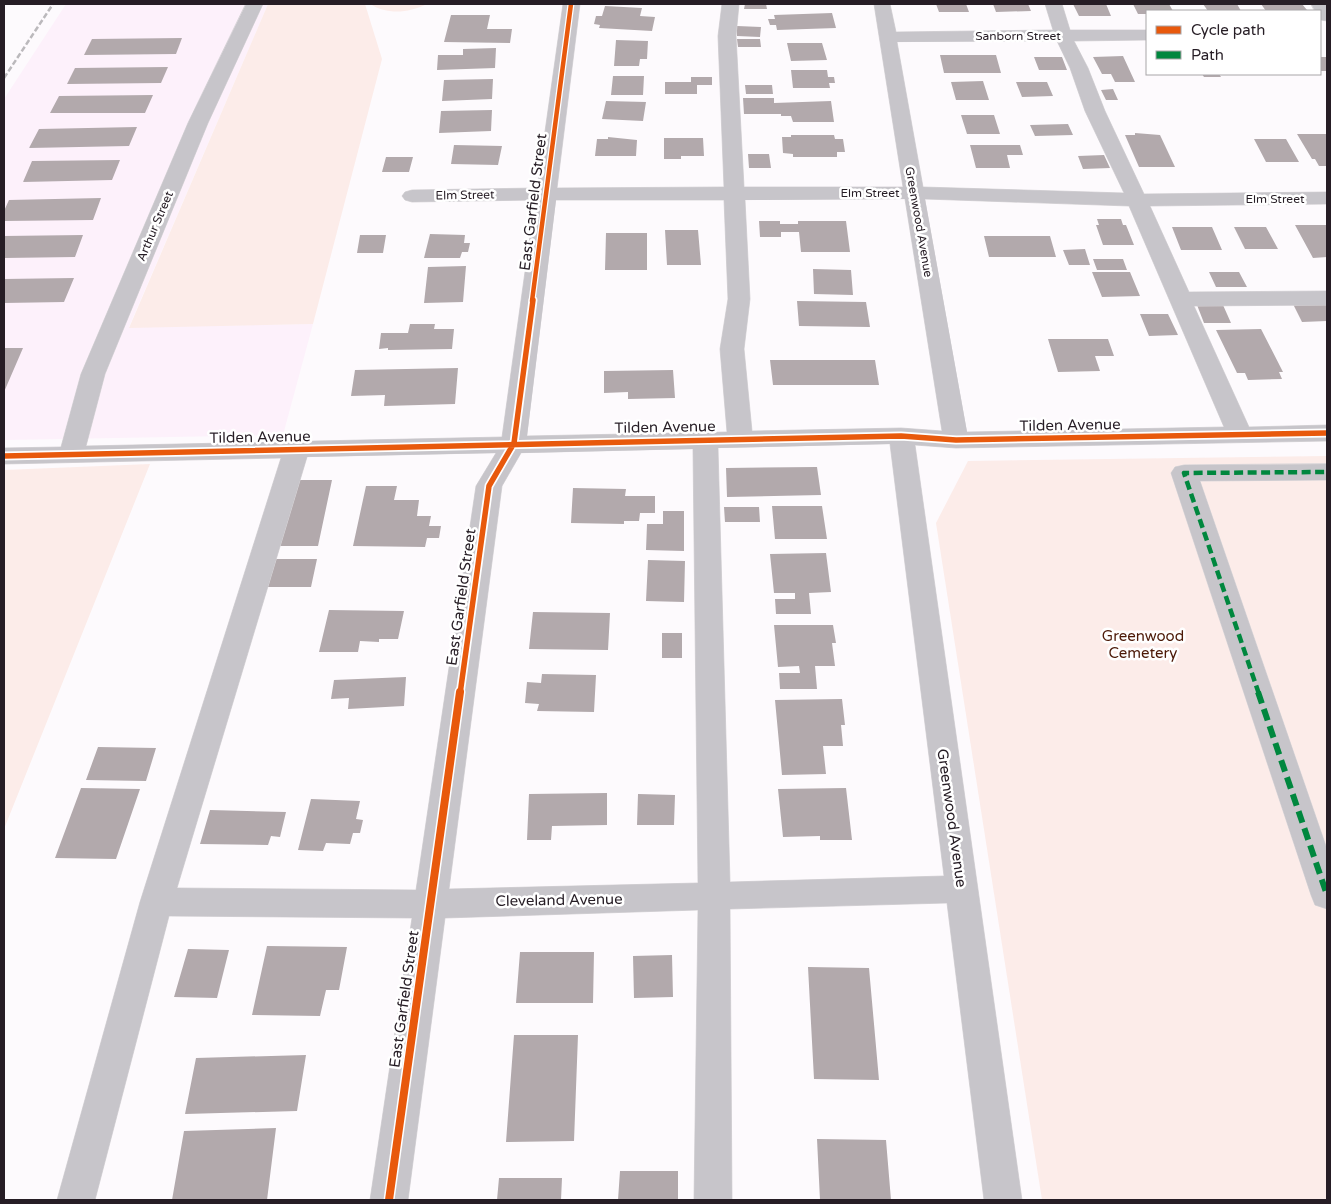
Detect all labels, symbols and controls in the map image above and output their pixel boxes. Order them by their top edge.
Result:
legend [1146,10,1321,75]
text: Cycle path [1191,21,1265,39]
street label: Sanborn Street [975,29,1061,43]
text: Path [1191,46,1224,64]
street label: East Garfield Street [516,132,550,272]
street label: Greenwood Avenue [902,166,936,279]
street label: Elm Street [840,186,900,200]
street label: Elm Street [435,187,495,203]
street label: Arthur Street [134,189,176,263]
street label: Elm Street [1245,192,1305,206]
street label: Tilden Avenue [1019,415,1121,435]
street label: Tilden Avenue [614,417,716,437]
street label: Tilden Avenue [209,427,311,447]
street label: East Garfield Street [442,527,480,667]
park label: Greenwood Cemetery [1102,627,1184,662]
street label: Greenwood Avenue [933,747,971,889]
street label: Cleveland Avenue [495,890,623,910]
street label: East Garfield Street [385,929,423,1069]

